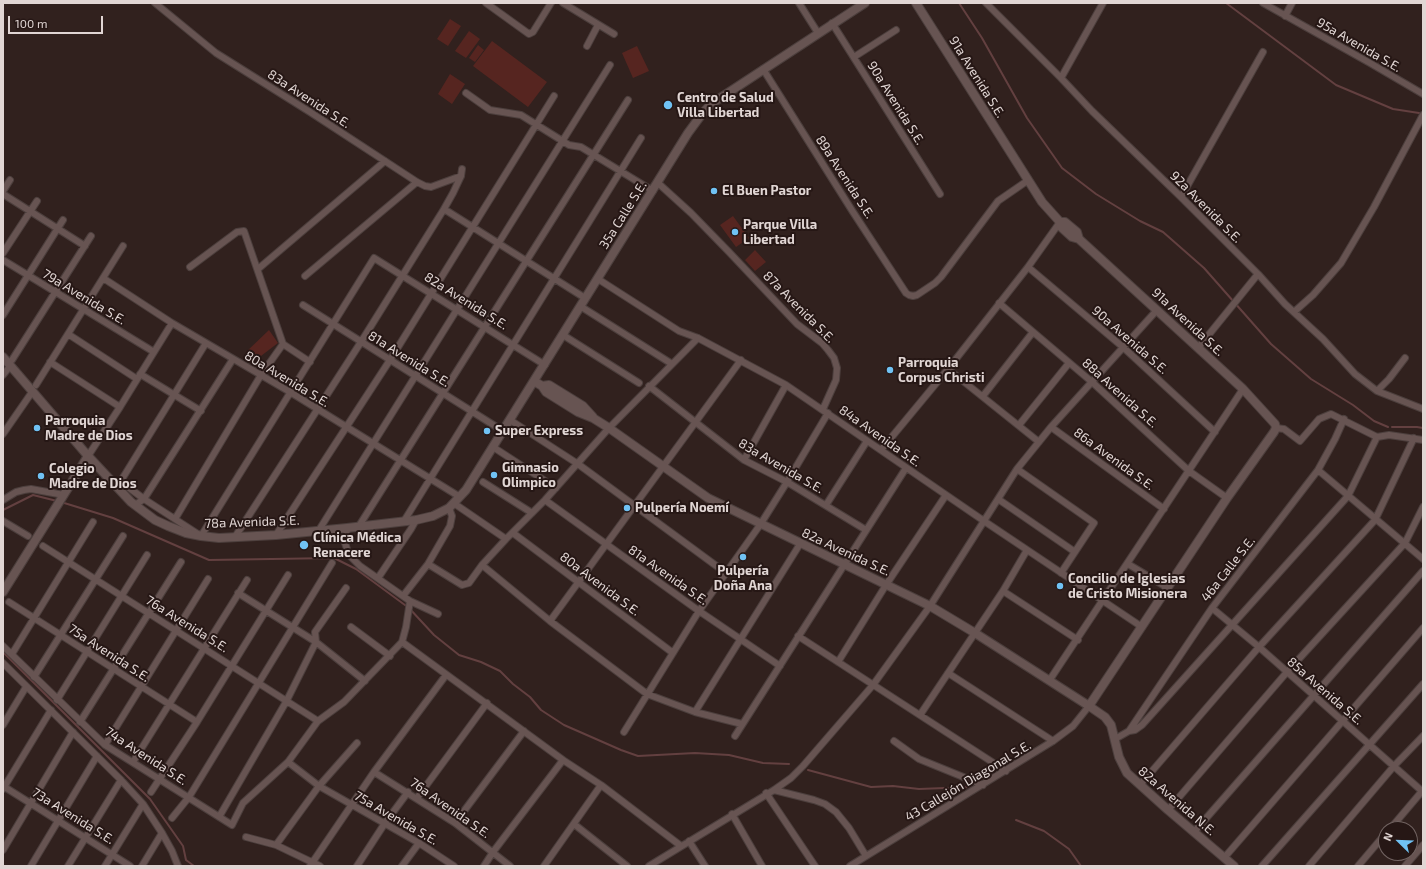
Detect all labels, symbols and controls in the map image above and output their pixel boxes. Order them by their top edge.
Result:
scale bar [10,8,105,34]
street label: 95a Avenida S.E. [1314,15,1404,75]
text: 100 m [15,16,47,30]
street label: 91a Avenida S.E. [946,33,1008,121]
street label: 90a Avenida S.E. [864,58,928,148]
street label: 83a Avenida S.E. [265,66,353,132]
place label: Centro de Salud Villa Libertad [677,90,774,121]
marker: Centro de Salud Villa Libertad [662,99,674,111]
street label: 89a Avenida S.E. [812,133,878,221]
street label: 92a Avenida S.E. [1167,168,1245,246]
street label: 35a Calle S.E. [596,178,650,252]
place label: El Buen Pastor [722,183,811,199]
marker: El Buen Pastor [709,186,719,196]
place label: Parque Villa Libertad [743,217,817,248]
marker: Parque Villa Libertad [730,227,740,237]
street label: 79a Avenida S.E. [39,266,129,328]
street label: 87a Avenida S.E. [760,268,838,346]
street label: 82a Avenida S.E. [421,269,511,333]
street label: 91a Avenida S.E. [1149,285,1227,359]
street label: 90a Avenida S.E. [1089,303,1171,377]
street label: 81a Avenida S.E. [365,328,453,390]
street label: 80a Avenida S.E. [242,348,332,410]
place label: Parroquia Corpus Christi [898,355,985,386]
street label: 88a Avenida S.E. [1079,355,1161,431]
marker: Parroquia Corpus Christi [885,365,895,375]
street label: 84a Avenida S.E. [836,402,924,470]
place label: Parroquia Madre de Dios [45,413,133,444]
marker: Parroquia Madre de Dios [32,423,42,433]
place label: Super Express [495,423,583,439]
street label: 86a Avenida S.E. [1071,425,1157,493]
marker: Super Express [482,426,492,436]
street label: 83a Avenida S.E. [736,435,826,497]
place label: Gimnasio Olimpico [502,460,559,491]
place label: Colegio Madre de Dios [49,461,137,492]
marker: Gimnasio Olimpico [489,470,499,480]
marker: Colegio Madre de Dios [36,471,46,481]
place label: Pulpería Noemí [635,500,729,516]
marker: Pulpería Noemí [622,503,632,513]
street label: 78a Avenida S.E. [204,513,300,531]
street label: 82a Avenida S.E. [799,525,893,579]
place label: Clínica Médica Renacere [313,530,401,561]
street label: 46a Calle S.E. [1198,533,1258,605]
marker: Clínica Médica Renacere [298,539,310,551]
street label: 81a Avenida S.E. [625,542,711,608]
street label: 80a Avenida S.E. [557,549,643,619]
marker: Pulpería Doña Ana [738,552,748,562]
place label: Pulpería Doña Ana [714,563,772,594]
place label: Concilio de Iglesias de Cristo Misionera [1068,571,1187,602]
marker: Concilio de Iglesias de Cristo Misionera [1055,581,1065,591]
street label: 76a Avenida S.E. [143,592,231,656]
street label: 75a Avenida S.E. [65,621,153,685]
street label: 85a Avenida S.E. [1284,654,1366,728]
street label: 74a Avenida S.E. [102,724,190,788]
street label: 43 Callejón Diagonal S.E. [902,737,1034,825]
street label: 82a Avenida N.E. [1135,763,1219,839]
street label: 76a Avenida S.E. [407,774,493,842]
street label: 73a Avenida S.E. [29,784,117,848]
street label: 75a Avenida S.E. [351,788,441,848]
north arrow [1378,821,1418,861]
text: N [1380,830,1395,843]

